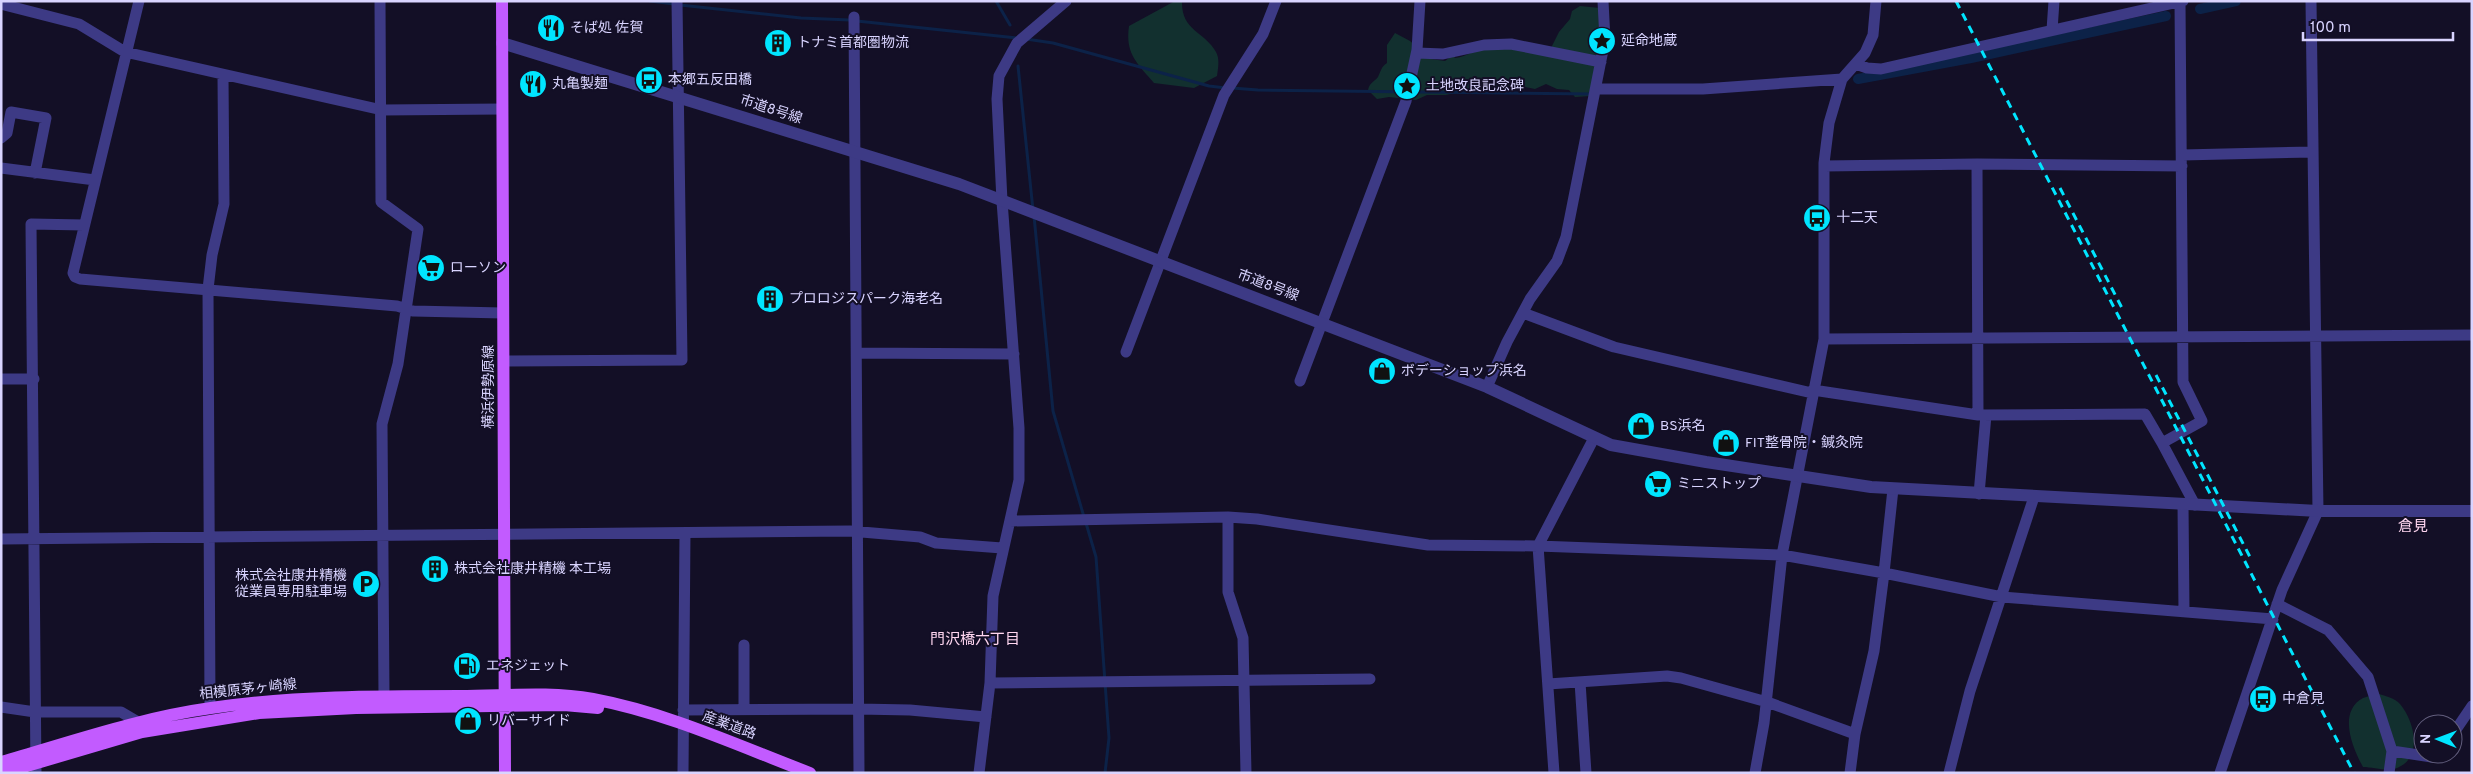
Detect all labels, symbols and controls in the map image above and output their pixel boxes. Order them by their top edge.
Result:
scale bar [2303,10,2453,42]
restaurant icon: そば処 佐賀 [536,13,566,43]
text: 100 m [2310,19,2351,38]
place label: そば処 佐賀 [570,20,643,37]
place icon: 延命地蔵 [1587,26,1617,56]
building icon: トナミ首都圏物流 [763,28,793,58]
place label: 延命地蔵 [1621,33,1677,50]
place label: トナミ首都圏物流 [797,34,909,52]
bus stop icon: 本郷五反田橋 [634,65,664,95]
restaurant icon: 丸亀製麺 [518,69,548,99]
place icon: 土地改良記念碑 [1392,71,1422,101]
place label: 本郷五反田橋 [668,72,752,89]
place label: 丸亀製麺 [552,76,608,93]
place label: 土地改良記念碑 [1426,78,1524,95]
street label: 市道8号線 [738,92,804,128]
bus stop icon: 十二天 [1802,203,1832,233]
place label: 十二天 [1836,210,1878,227]
supermarket icon: ローソン [416,253,446,283]
place label: ローソン [450,260,506,277]
street label: 市道8号線 [1235,266,1301,306]
building icon: プロロジスパーク海老名 [755,284,785,314]
place label: プロロジスパーク海老名 [789,291,943,308]
street label: 横浜伊勢原線 [481,345,498,429]
shop icon: ボデーショップ浜名 [1367,356,1397,386]
place label: ボデーショップ浜名 [1401,363,1527,380]
shop icon: BS浜名 [1626,411,1656,441]
place label: BS浜名 [1660,418,1706,435]
shop icon: FIT整骨院・鍼灸院 [1711,428,1741,458]
place label: FIT整骨院・鍼灸院 [1745,435,1863,452]
supermarket icon: ミニストップ [1643,469,1673,499]
place label: ミニストップ [1677,476,1761,493]
district label: 倉見 [2398,518,2428,537]
building icon: 株式会社康井精機 本工場 [420,554,450,584]
place label: 株式会社康井精機 本工場 [454,560,611,578]
place label: 株式会社康井精機 従業員専用駐車場 [235,567,347,601]
parking icon: 株式会社康井精機 従業員専用駐車場 [351,569,381,599]
district label: 門沢橋六丁目 [930,631,1020,650]
fuel station icon: エネジェット [452,651,482,681]
place label: エネジェット [486,658,570,675]
street label: 相模原茅ヶ崎線 [198,676,298,704]
bus stop icon: 中倉見 [2248,684,2278,714]
place label: 中倉見 [2282,691,2324,708]
shop icon: リバーサイド [453,706,483,736]
street label: 産業道路 [700,708,758,744]
place label: リバーサイド [487,713,571,730]
north arrow [2413,714,2463,764]
text: N [2418,734,2435,744]

